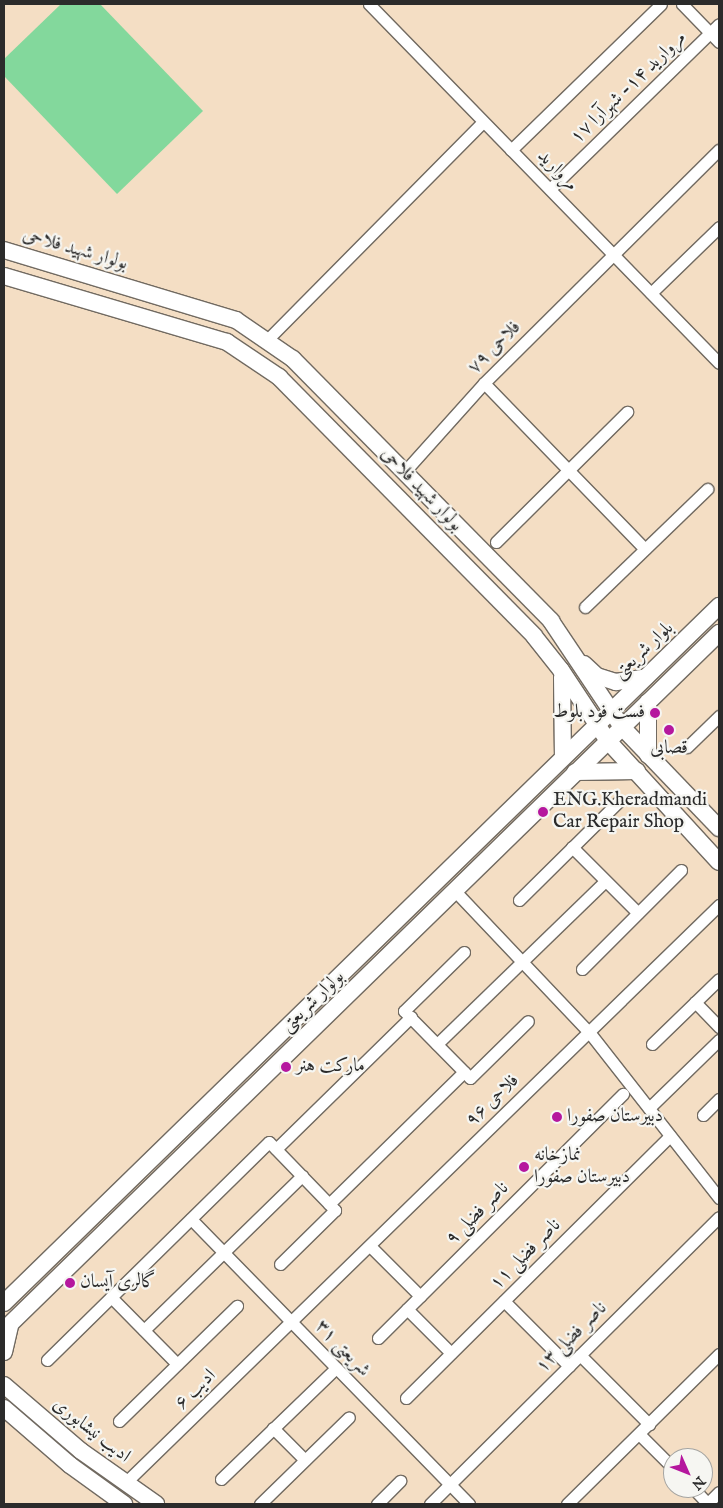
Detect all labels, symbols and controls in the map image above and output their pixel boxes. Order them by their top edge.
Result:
street label: مروارید ۱۴- شهرآرا ۱۷ [566,27,692,149]
street label: مروارید [532,146,582,196]
street label: بولوار شهید فلاحی [20,224,130,276]
street label: فلاحی ۷۹ [464,317,526,379]
street label: بولوار شهید فلاحی [375,443,467,537]
street label: بلوار شریعتی [609,617,679,685]
place label: فست فود بلوط [553,702,645,724]
marker: فست فود بلوط [649,707,661,719]
marker: قصابی [663,724,675,736]
place label: قصابی [650,738,688,760]
place label: ENG.Kheradmandi Car Repair Shop [553,790,707,834]
marker: ENG.Kheradmandi Car Repair Shop [537,806,549,818]
street label: بولوار شریعتی [276,966,350,1038]
place label: مارکت هنر [296,1056,365,1078]
marker: مارکت هنر [280,1061,292,1073]
street label: فلاحی ۹۶ [461,1070,525,1132]
place label: دبیرستان صفورا [567,1106,663,1128]
marker: دبیرستان صفورا [551,1111,563,1123]
place label: نمازخانه دبیرستان صفورا [534,1145,630,1189]
marker: نمازخانه دبیرستان صفورا [518,1161,530,1173]
street label: ناصر فضلی ۹ [442,1178,514,1250]
street label: ناصر فضلی ۱۱ [486,1215,566,1295]
place label: گالری آيسان [80,1272,156,1294]
marker: گالری آيسان [64,1277,76,1289]
street label: ناصر فضلی ۱۳ [532,1298,612,1378]
street label: شریعتی ۳۱ [309,1316,375,1382]
street label: ادیب ۶ [171,1365,221,1415]
street label: ادیب نیشابوری [48,1394,134,1468]
north arrow [663,1448,713,1498]
text: N [687,1472,709,1493]

